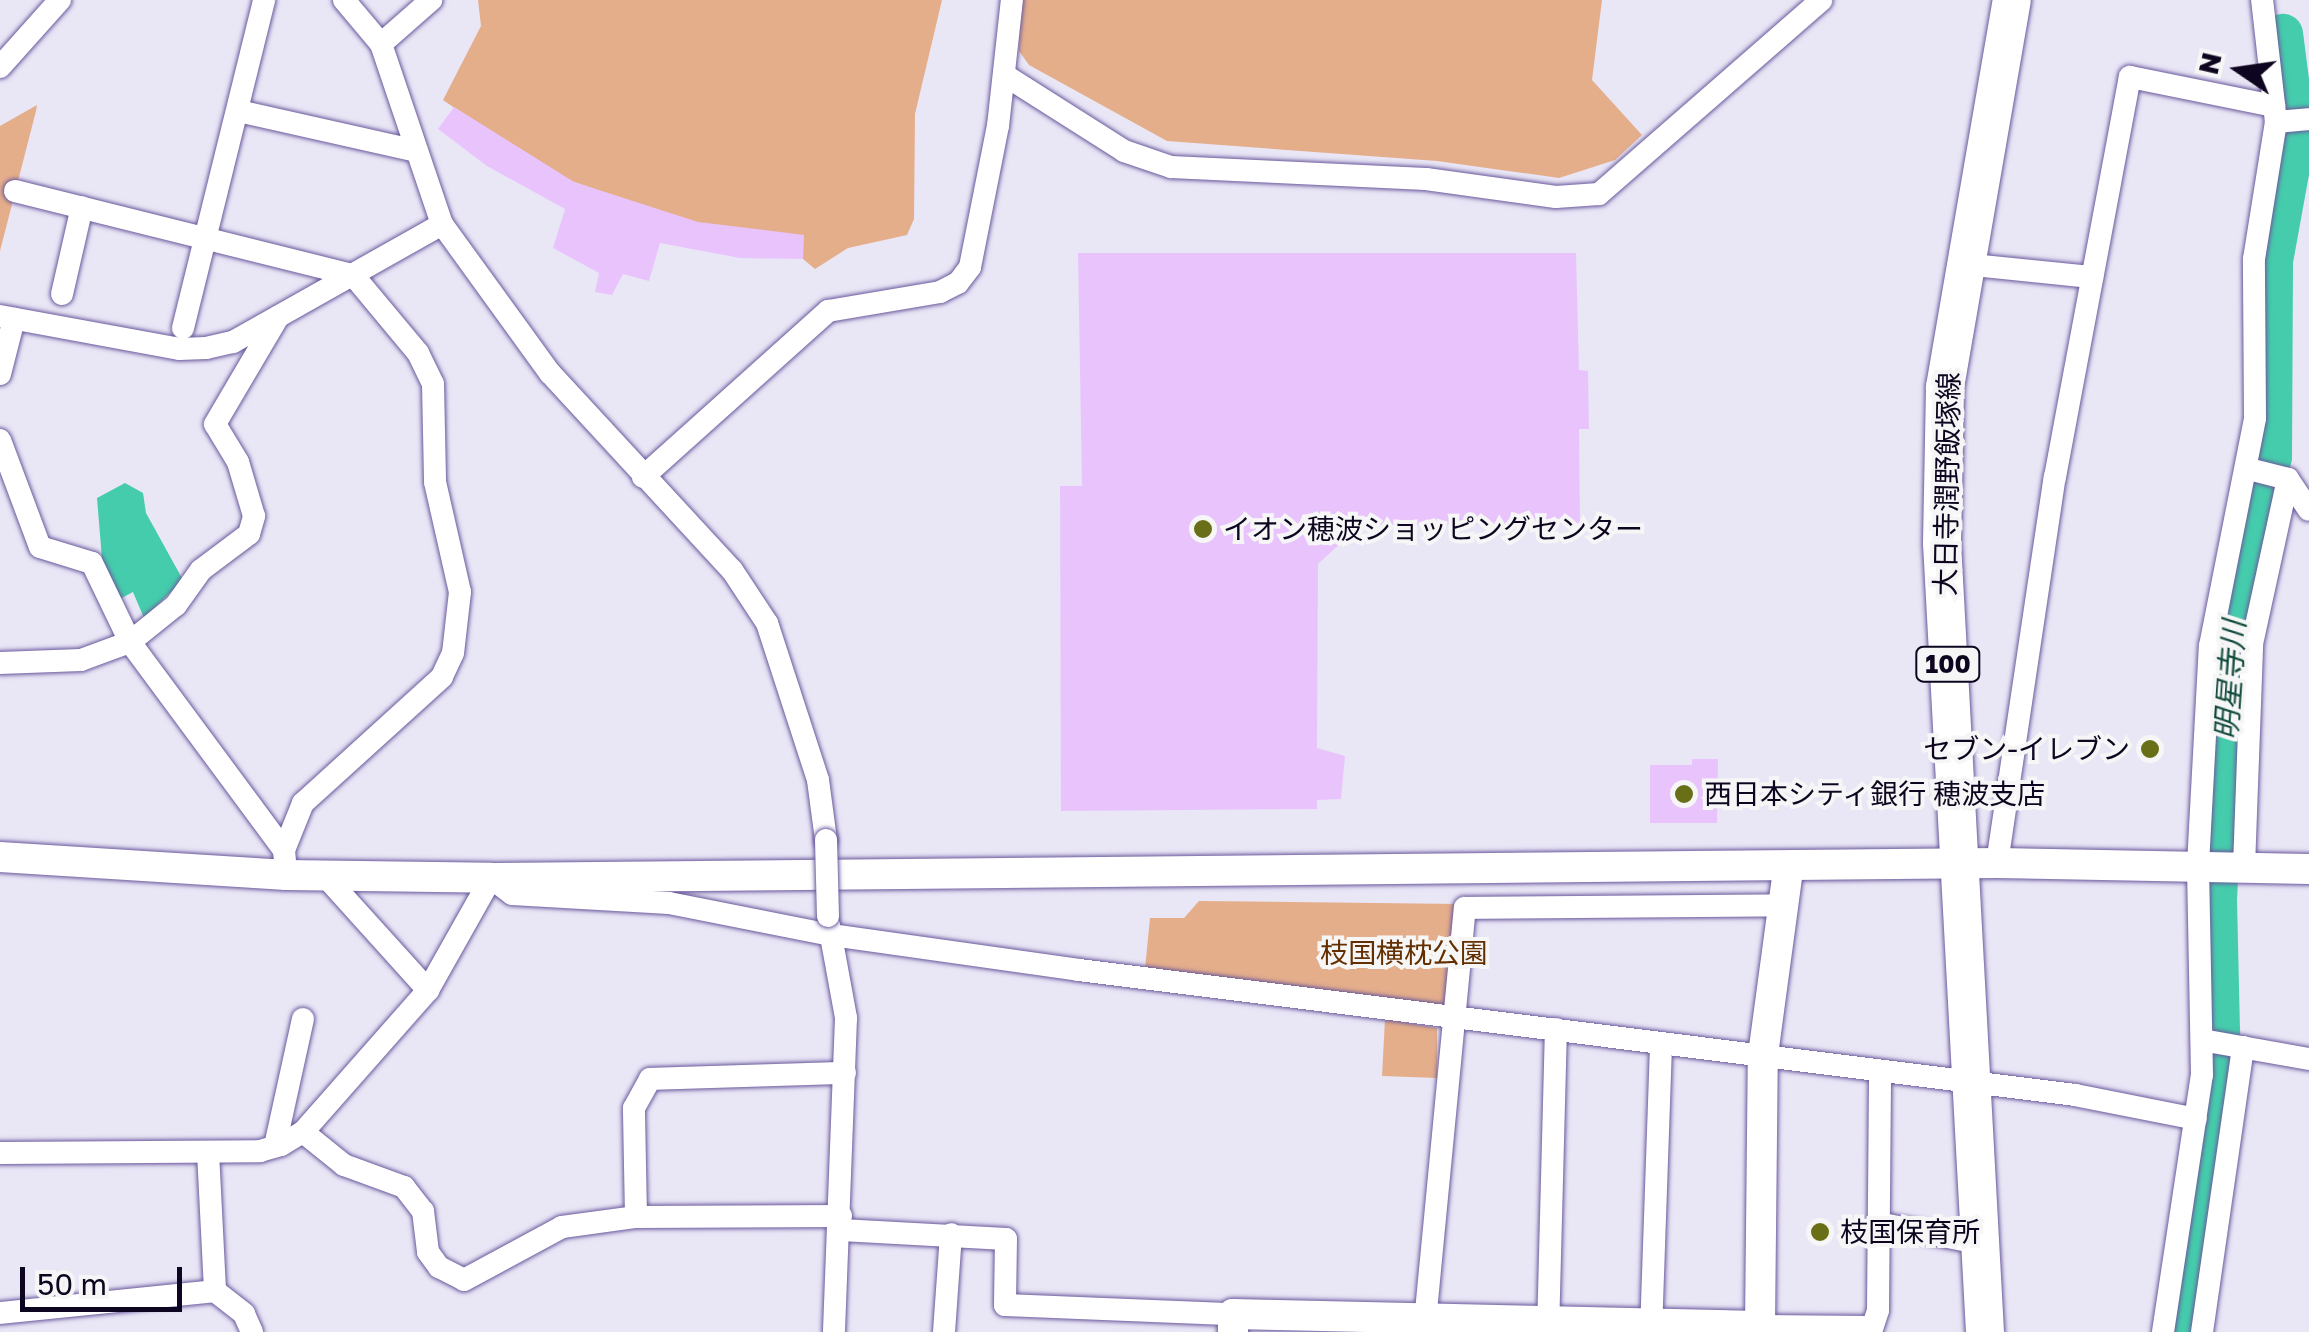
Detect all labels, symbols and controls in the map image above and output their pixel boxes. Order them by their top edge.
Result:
north arrow [2189,20,2289,120]
text: N [2191,49,2228,77]
street label: 大日寺潤野飯塚線 [1928,372,1966,596]
place label: イオン穂波ショッピングセンター [1223,512,1643,546]
marker: イオン穂波ショッピングセンター [1192,518,1214,540]
water label: 明星寺川 [2208,619,2252,741]
road number: 100 [1913,644,1983,684]
place label: セブン-イレブン [1923,732,2130,766]
marker: セブン-イレブン [2139,738,2161,760]
place label: 西日本シティ銀行 穂波支店 [1704,777,2047,811]
marker: 西日本シティ銀行 穂波支店 [1673,783,1695,805]
park label: 枝国横枕公園 [1320,936,1488,970]
place label: 枝国保育所 [1840,1215,1980,1249]
marker: 枝国保育所 [1809,1221,1831,1243]
scale bar [25,1247,188,1309]
text: 50 m [37,1266,107,1302]

